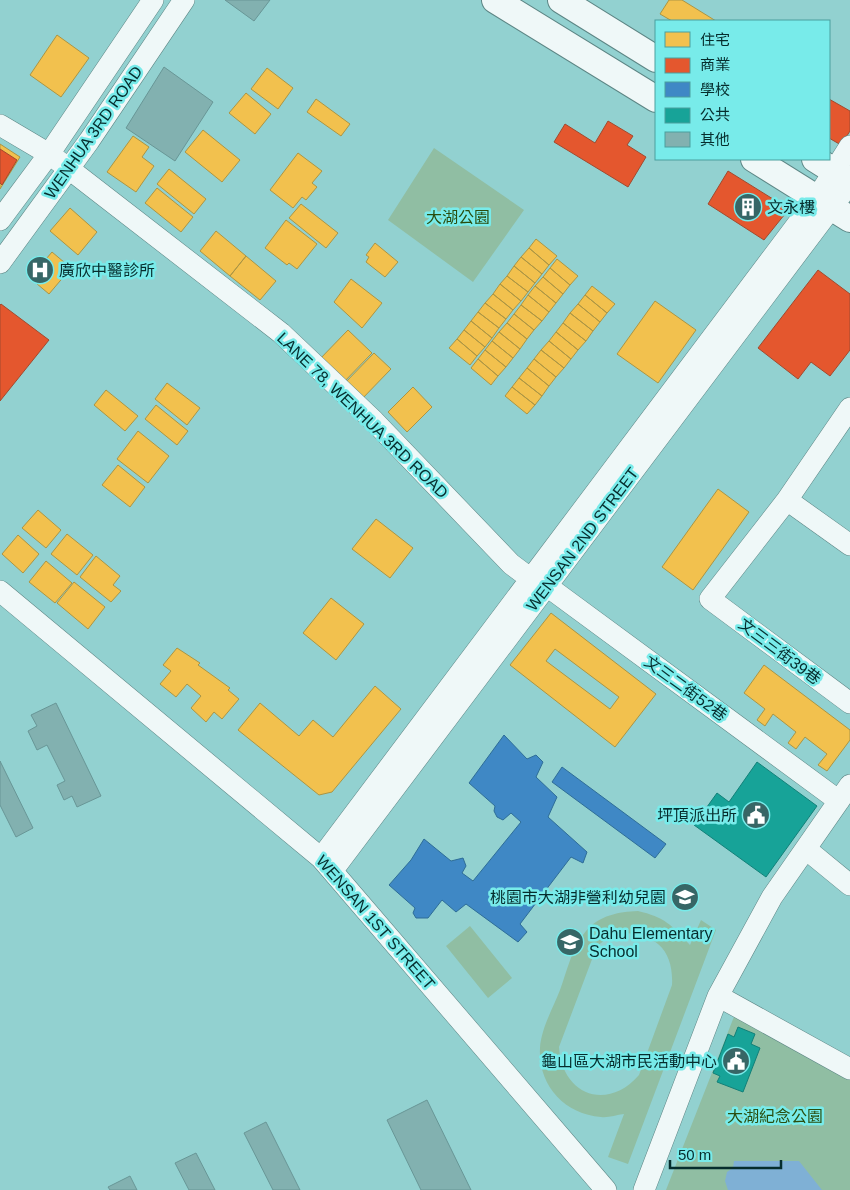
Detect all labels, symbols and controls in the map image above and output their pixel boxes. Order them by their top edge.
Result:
legend [655,20,830,160]
text: 住宅 [700,31,730,48]
text: 商業 [700,56,730,73]
street label: WENHUA 3RD ROAD [41,63,146,202]
text: 學校 [700,81,730,98]
text: 公共 [700,106,730,123]
text: 其他 [700,131,730,148]
building icon: 文永樓 [733,192,763,222]
place label: 文永樓 [767,199,815,216]
park label: 大湖公園 [426,209,490,226]
hospital icon: 廣欣中醫診所 [25,255,55,285]
place label: 廣欣中醫診所 [59,262,155,279]
street label: LANE 78, WENHUA 3RD ROAD [274,329,451,501]
street label: WENSAN 2ND STREET [523,464,642,614]
street label: 文三三街39巷 [736,615,824,688]
street label: 文三二街52巷 [641,653,730,724]
public building icon: 坪頂派出所 [741,800,771,830]
place label: 坪頂派出所 [657,807,737,824]
street label: WENSAN 1ST STREET [313,852,438,993]
school or university icon: 桃園市大湖非營利幼兒園 [670,882,700,912]
place label: 桃園市大湖非營利幼兒園 [490,889,666,906]
place label: Dahu Elementary School [589,925,713,960]
school or university icon: Dahu Elementary School [555,927,585,957]
public building icon: 龜山區大湖市民活動中心 [721,1046,751,1076]
place label: 龜山區大湖市民活動中心 [541,1053,717,1070]
park label: 大湖紀念公園 [727,1108,823,1125]
scale bar [670,1138,781,1170]
text: 50 m [678,1146,711,1163]

